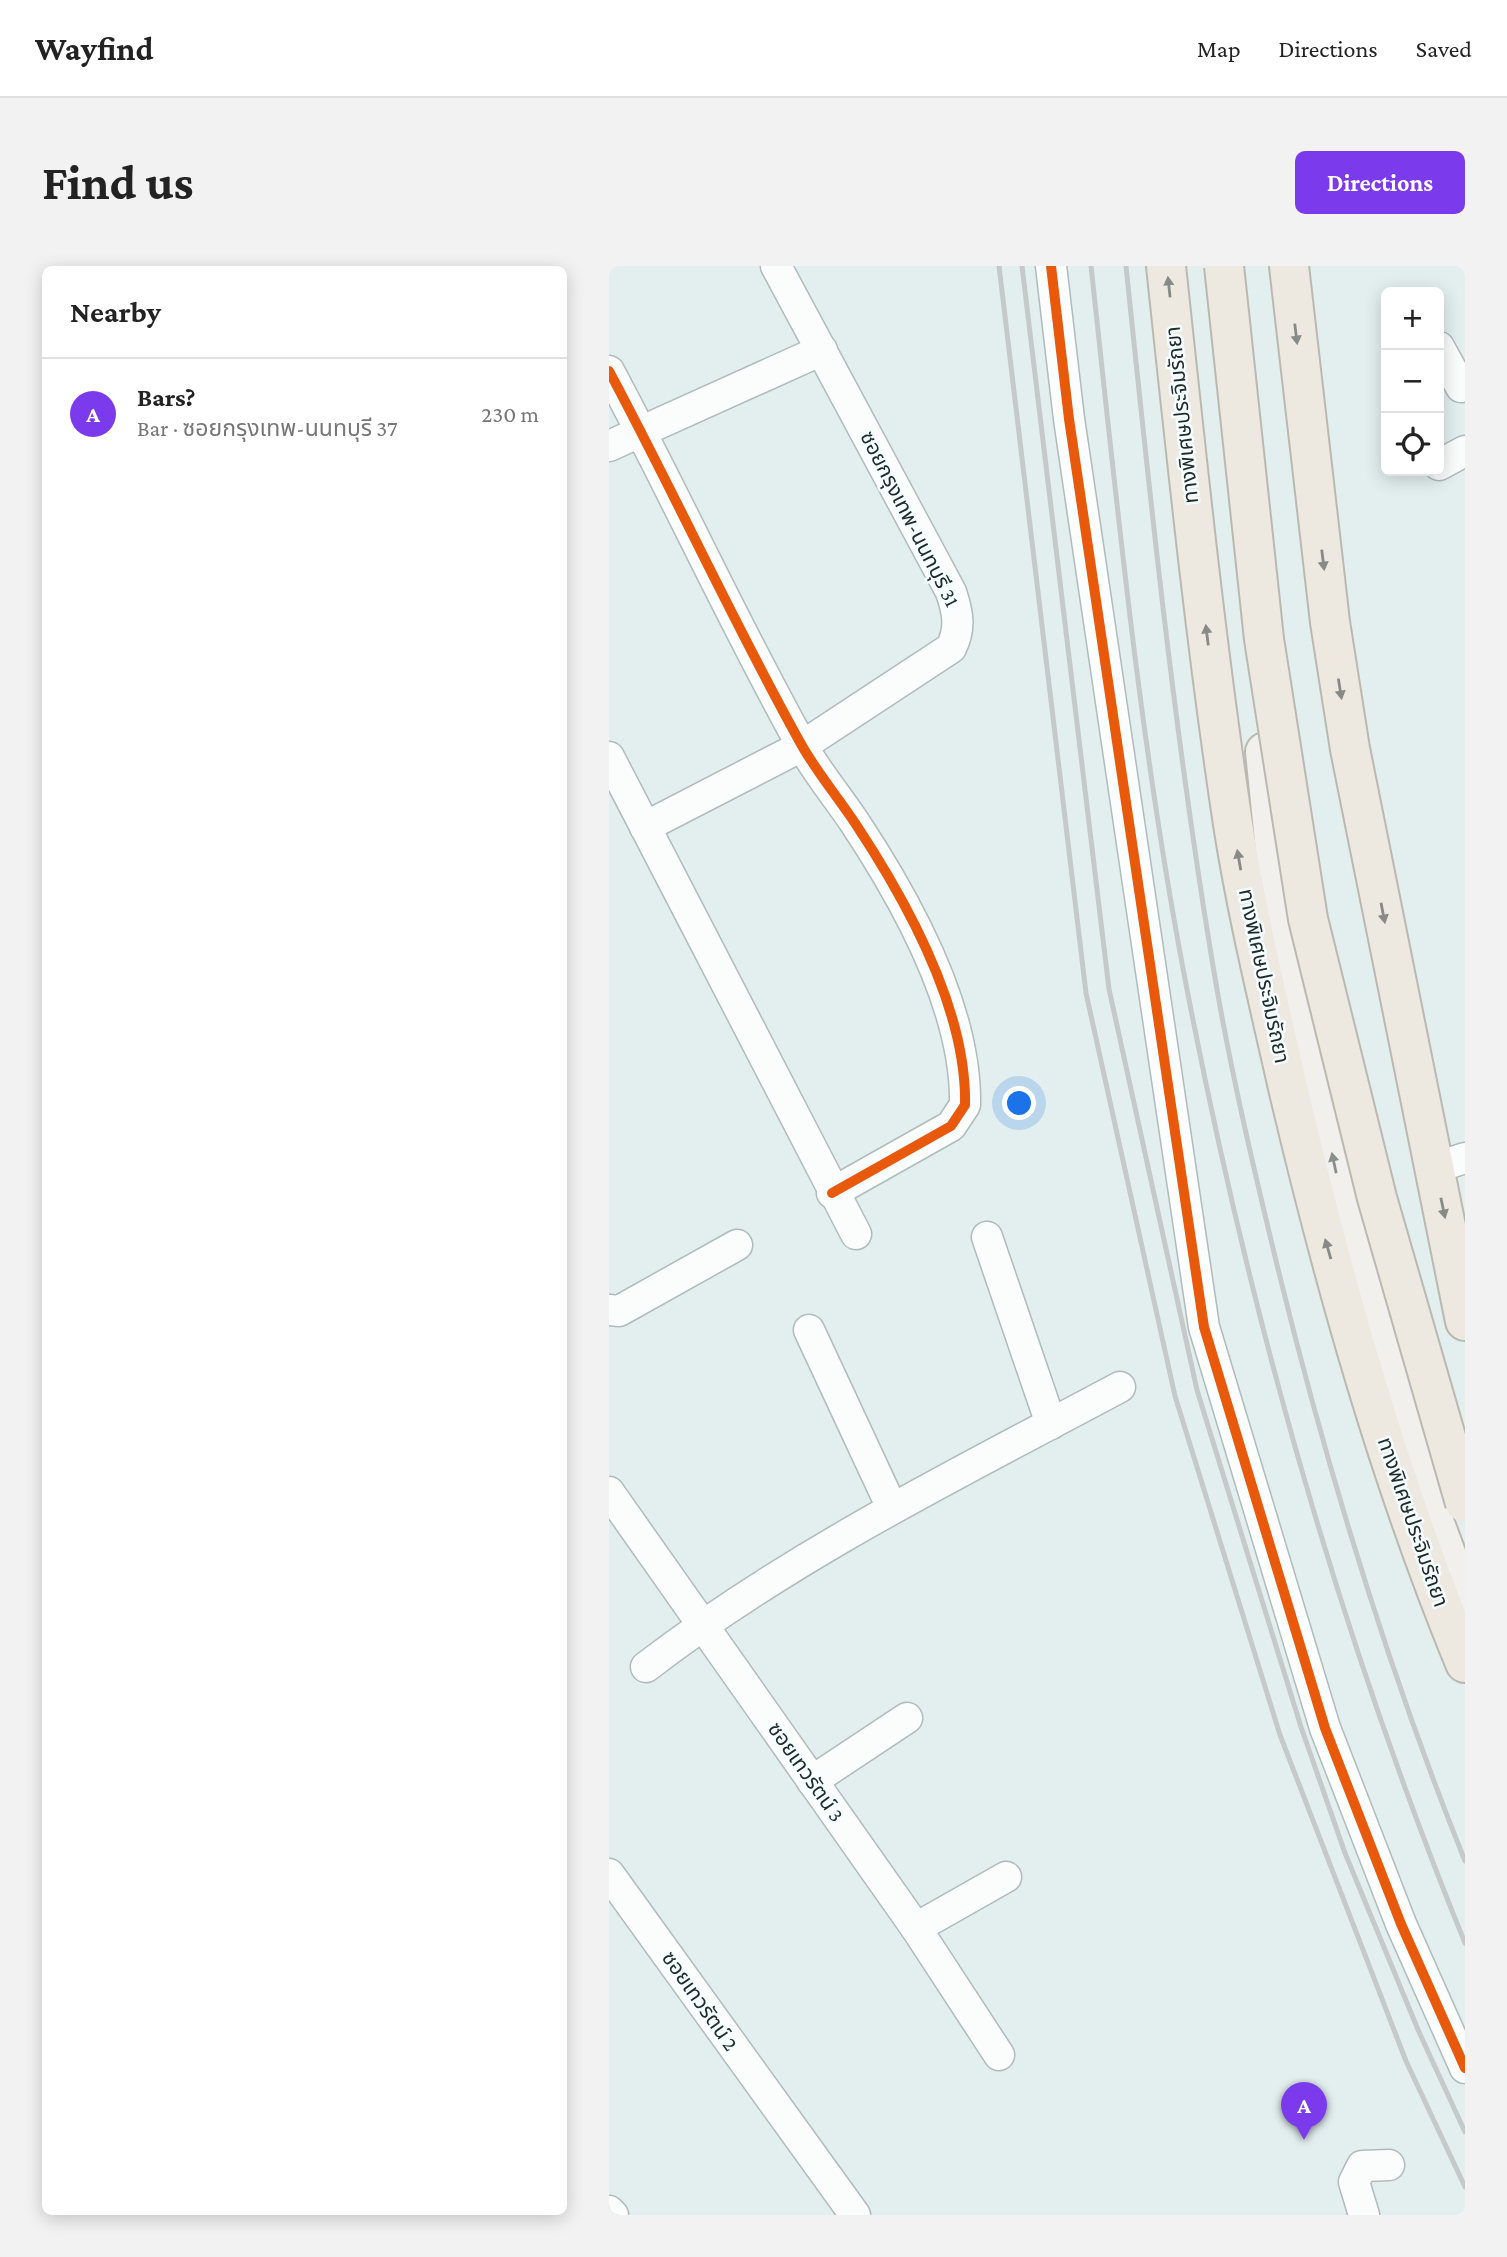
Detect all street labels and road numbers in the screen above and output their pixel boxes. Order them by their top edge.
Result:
street label: ทางพิเศษประจิมรัถยา [1161,325,1203,505]
street label: ซอยกรุงเทพ-นนทบุรี 31 [854,427,965,611]
street label: ทางพิเศษประจิมรัถยา [1234,887,1294,1065]
street label: ทางพิเศษประจิมรัถยา [1373,1434,1453,1610]
street label: ซอยเทวรัตน์ 3 [763,1718,849,1826]
street label: ซอยเทวรัตน์ 2 [657,1947,743,2055]

